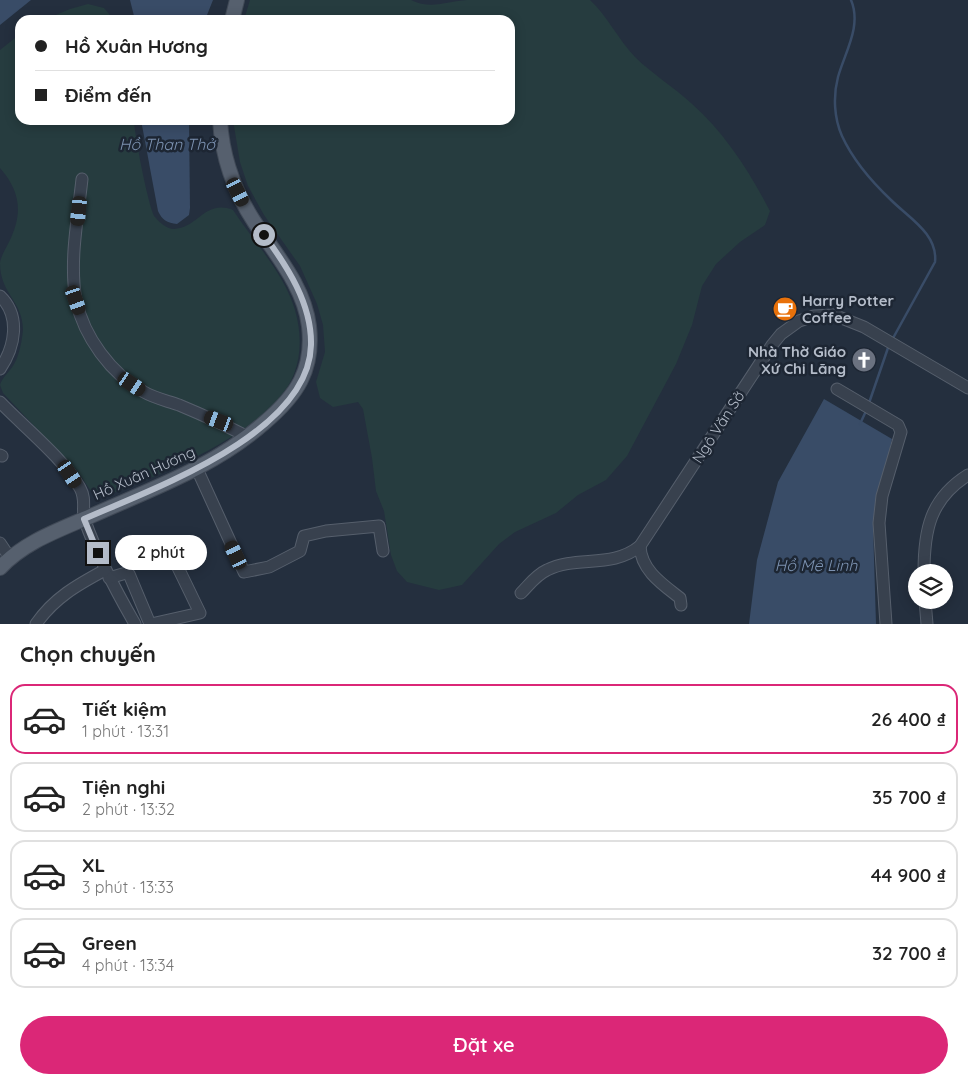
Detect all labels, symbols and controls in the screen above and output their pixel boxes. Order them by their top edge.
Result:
text: Hồ Xuân Hương [65,34,208,58]
text: Điểm đến [65,83,152,107]
water label: Hồ Than Thở [119,134,217,154]
car [224,175,251,209]
car [69,195,88,227]
route start [253,224,275,246]
car [64,283,87,317]
place label: Harry Potter Coffee [802,291,895,327]
cafe icon: Harry Potter Coffee [772,296,798,322]
place label: Nhà Thờ Giáo Xứ Chi Lăng [748,342,846,378]
church icon: Nhà Thờ Giáo Xứ Chi Lăng [851,347,877,373]
car [115,369,148,399]
street label: Ngô Văn Sở [688,387,748,467]
car [202,409,235,433]
street label: Hồ Xuân Hương [90,442,198,504]
car [55,457,84,491]
callout: 2 phút [116,536,208,570]
car [222,538,249,572]
route end [87,542,109,564]
text: 2 phút [137,542,185,562]
water label: Hồ Mê Linh [775,555,858,575]
map controls [908,564,953,609]
button: layers [908,564,953,609]
text: Chọn chuyến [20,640,156,668]
icon: car [22,697,67,742]
text: Tiết kiệm [82,697,167,721]
text: 26 400 ₫ [871,707,946,731]
text: 1 phút · 13:31 [82,721,169,741]
icon: car [22,775,67,820]
text: Tiện nghi [82,775,165,799]
text: 35 700 ₫ [872,785,946,809]
text: 2 phút · 13:32 [82,799,175,819]
icon: car [22,853,67,898]
text: XL [82,853,105,877]
text: 44 900 ₫ [871,863,946,887]
text: 3 phút · 13:33 [82,877,174,897]
icon: car [22,931,67,976]
text: Green [82,931,137,955]
text: 32 700 ₫ [872,941,946,965]
text: 4 phút · 13:34 [82,955,174,975]
button: Đặt xe [20,1016,948,1074]

